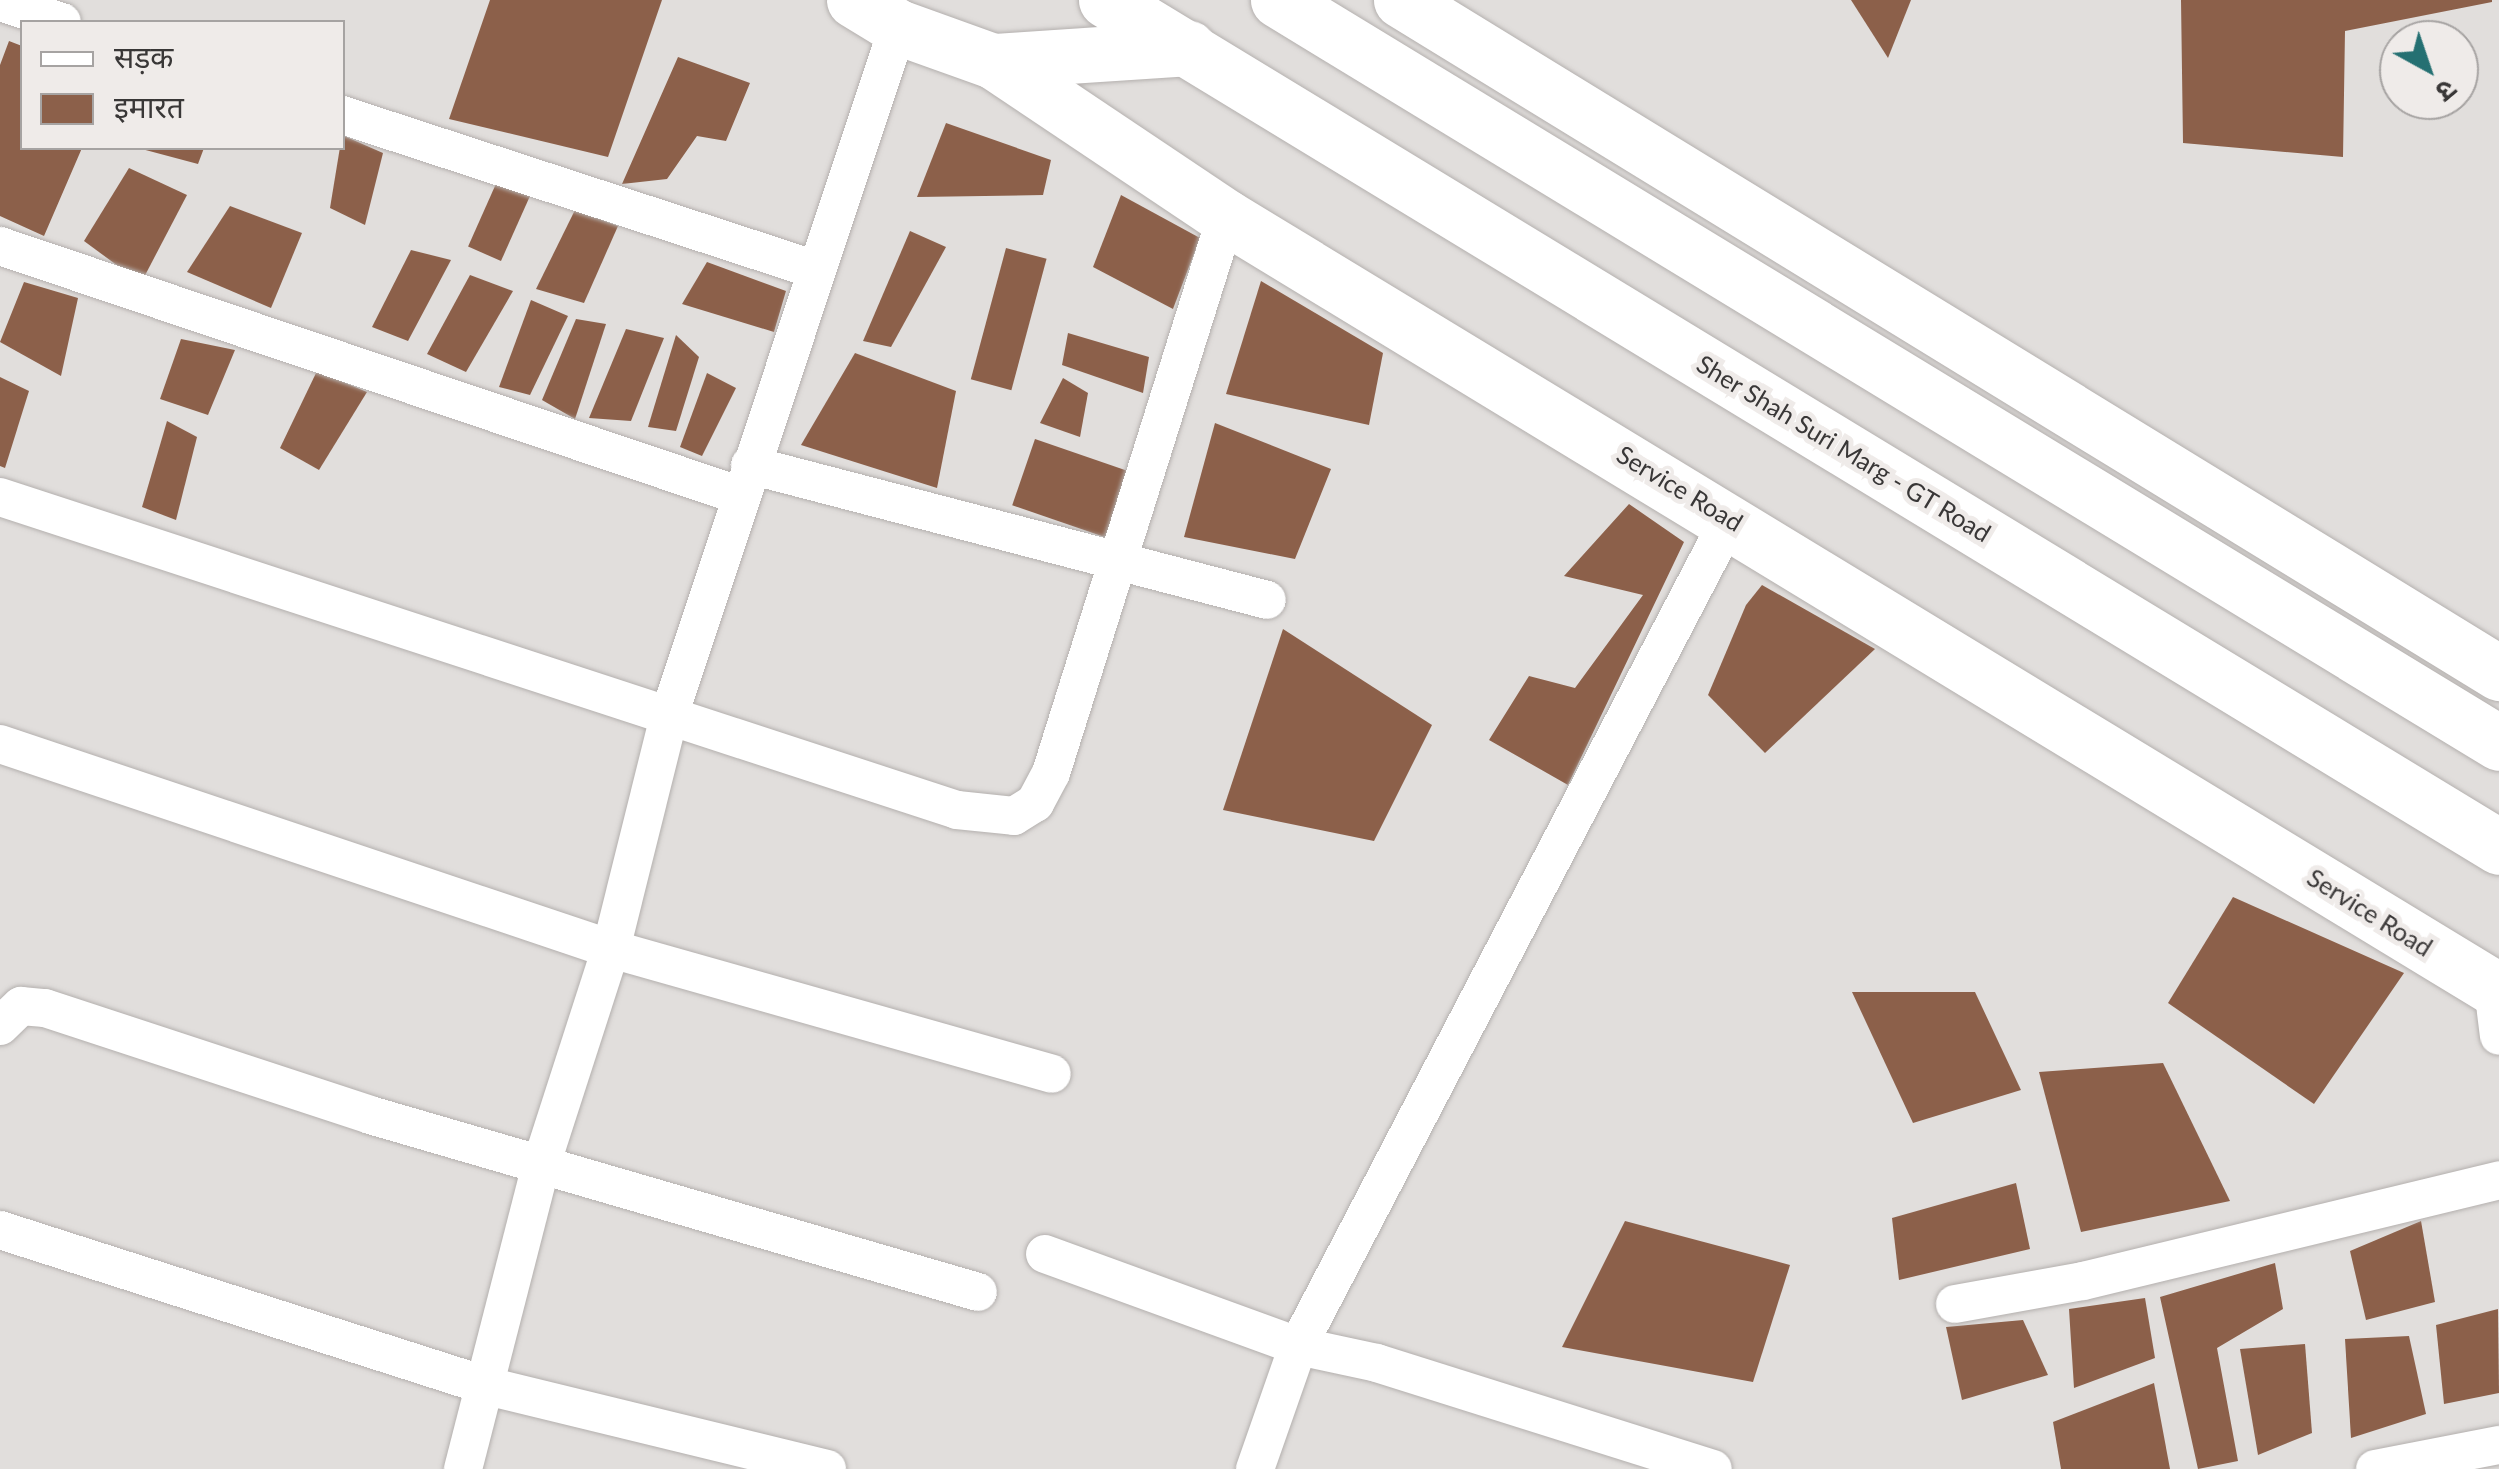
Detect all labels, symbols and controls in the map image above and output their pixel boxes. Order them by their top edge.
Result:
legend [20,20,345,150]
north arrow [2379,20,2479,120]
text: सड़क [114,38,173,74]
text: उ [2430,73,2464,110]
text: इमारत [114,88,184,124]
street label: Sher Shah Suri Marg - GT Road [1691,348,1997,548]
street label: Service Road [1612,439,1748,537]
street label: Service Road [2302,862,2438,962]

